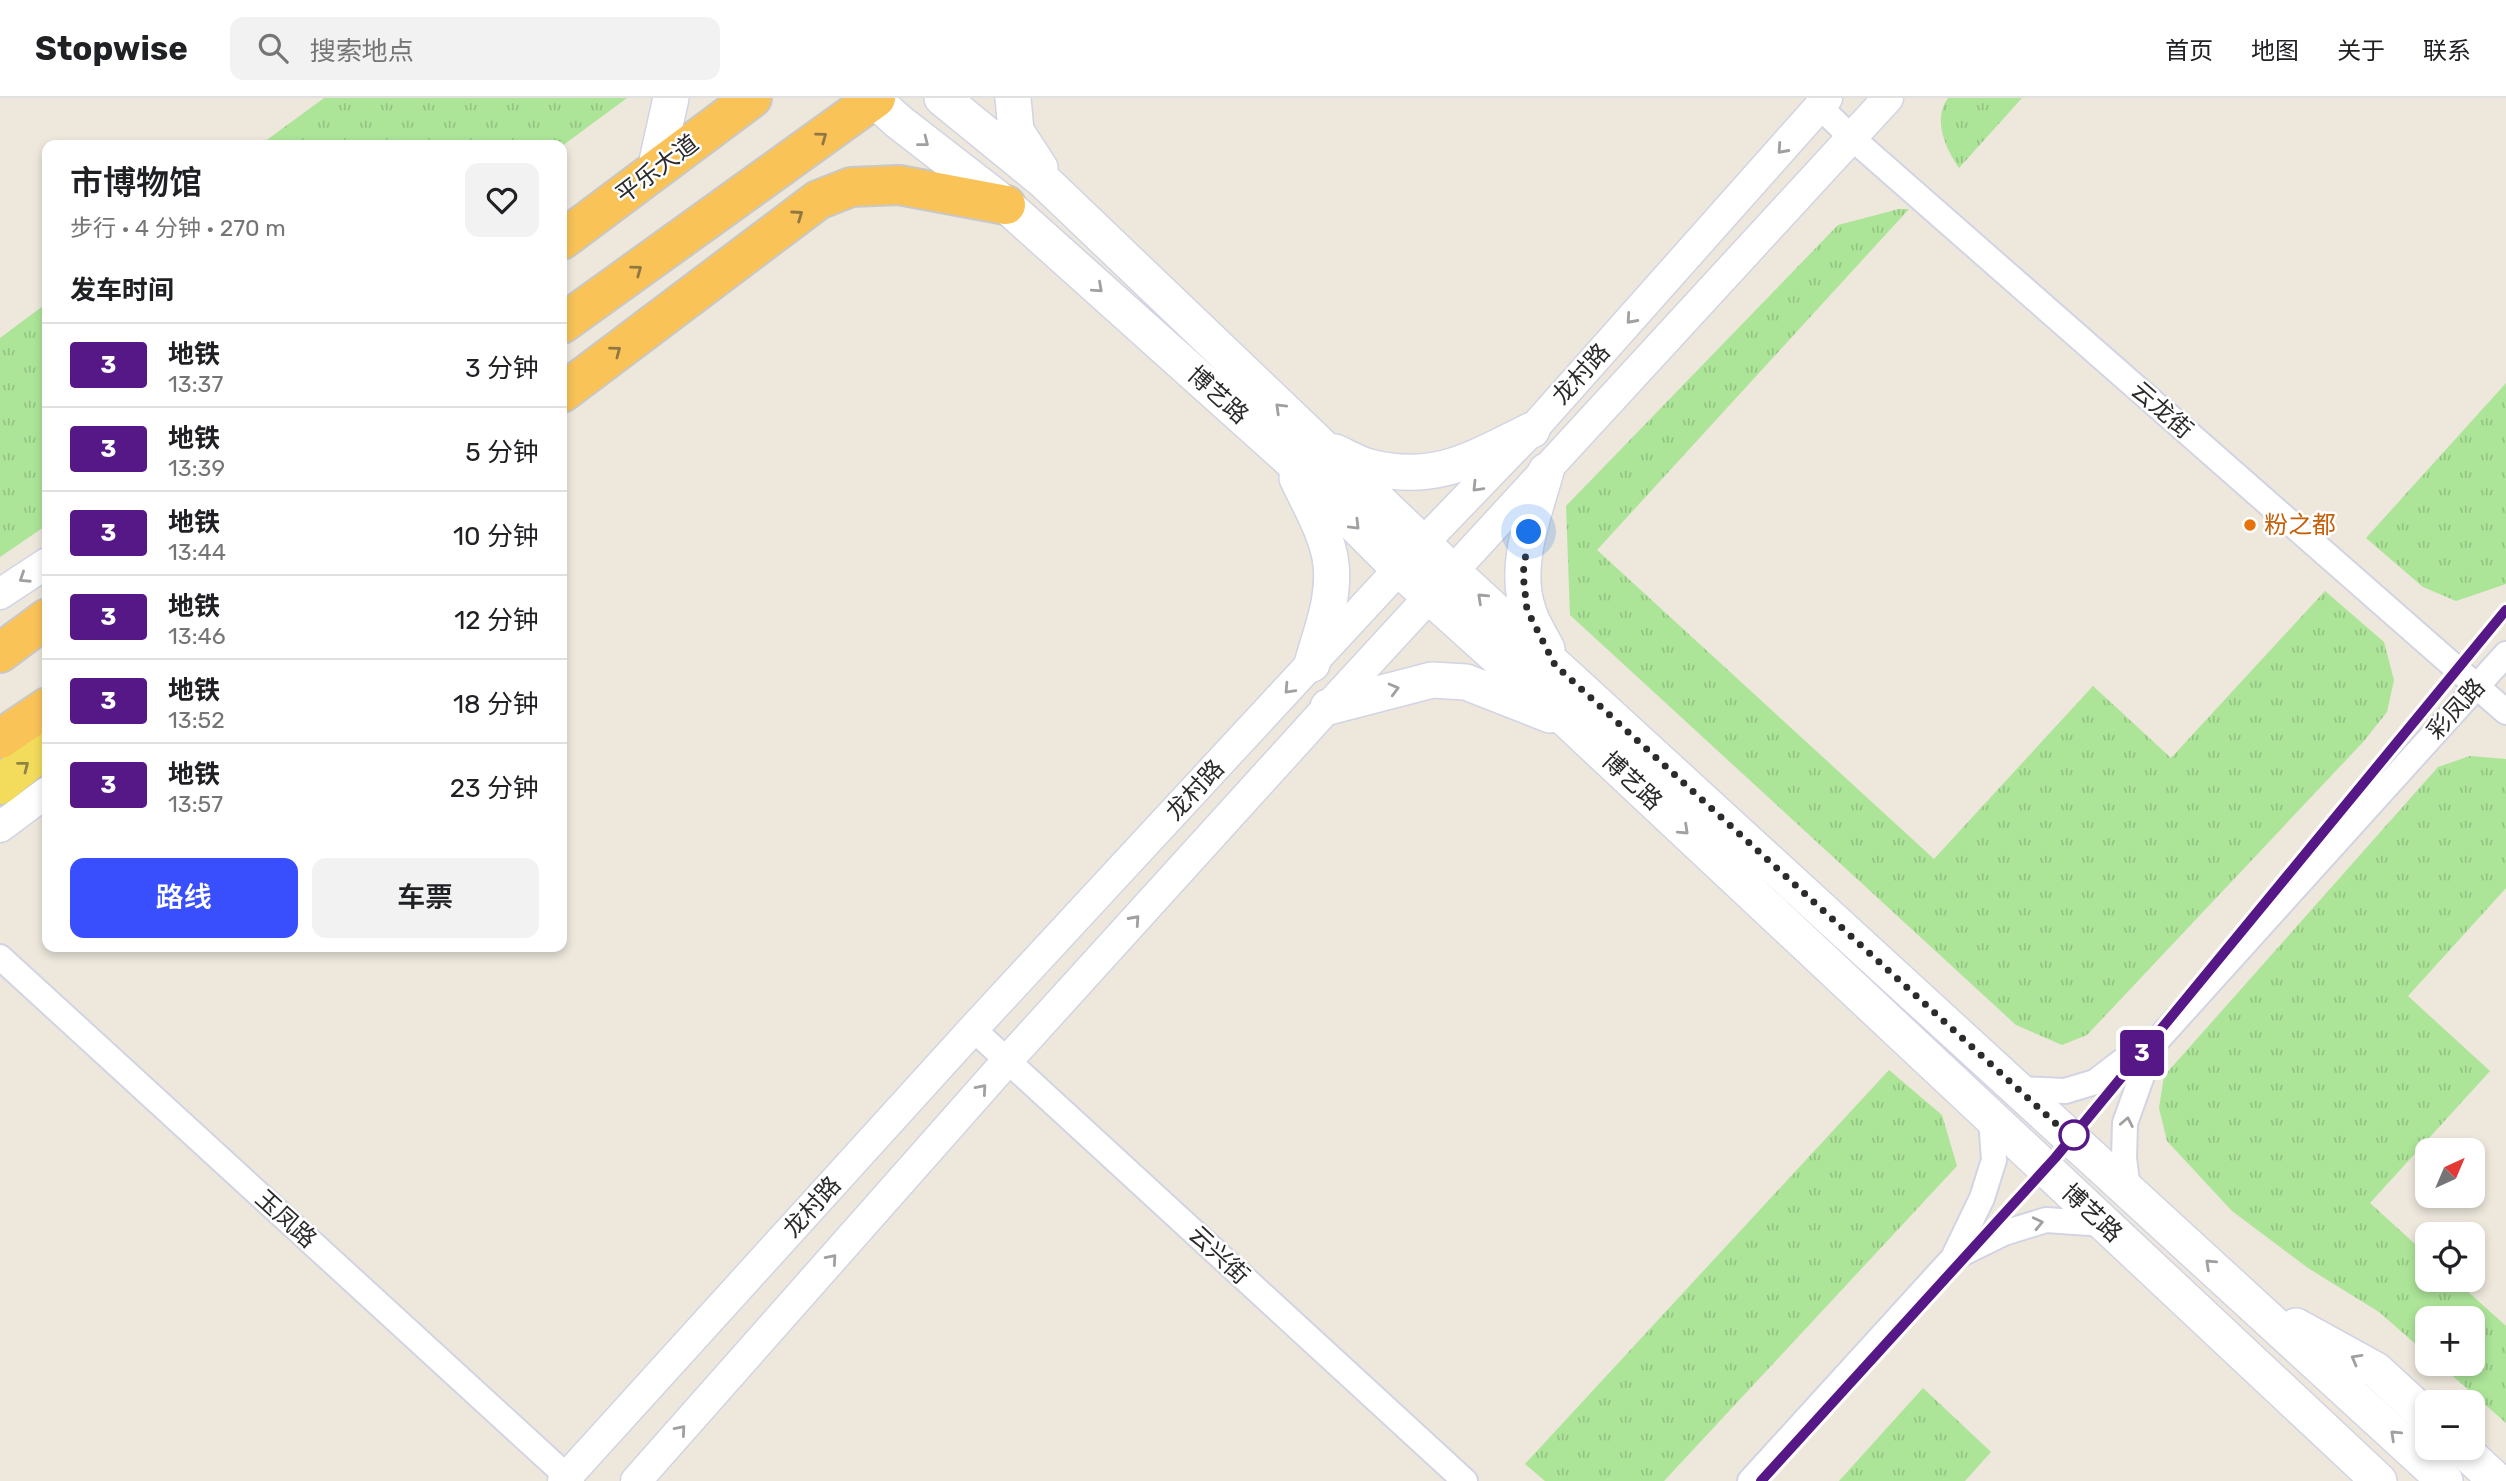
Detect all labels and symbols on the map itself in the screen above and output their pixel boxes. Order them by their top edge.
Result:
street label: 平乐大道 [610,129,704,209]
one-way arrow [814,133,827,145]
one-way arrow [916,133,929,146]
one-way arrow [1778,141,1790,154]
one-way arrow [790,210,803,223]
one-way arrow [629,266,642,278]
one-way arrow [1090,280,1103,292]
one-way arrow [1626,311,1639,324]
street label: 龙村路 [1547,338,1615,410]
one-way arrow [608,347,621,360]
street label: 博艺路 [1182,361,1254,429]
street label: 云龙街 [2126,376,2198,444]
one-way arrow [1276,404,1289,417]
one-way arrow [1473,479,1486,492]
place label: 粉之都 [2264,511,2336,539]
your location [1511,514,1546,549]
one-way arrow [1347,517,1360,530]
marker: 粉之都 [2242,517,2258,533]
one-way arrow [18,570,31,583]
one-way arrow [1477,593,1490,606]
street label: 彩凤路 [2422,673,2490,745]
one-way arrow [1284,681,1297,694]
one-way arrow [1388,683,1400,698]
street label: 博艺路 [1596,746,1668,816]
street label: 龙村路 [1160,754,1230,826]
one-way arrow [16,762,29,774]
one-way arrow [1675,822,1688,834]
one-way arrow [1127,915,1139,928]
line badge: 3 [2119,1030,2165,1076]
one-way arrow [974,1084,987,1097]
one-way arrow [2118,1116,2133,1128]
unlabelled marker [2059,1120,2089,1150]
north arrow [2415,1138,2485,1208]
street label: 龙村路 [778,1171,846,1243]
street label: 博艺路 [2056,1178,2128,1248]
street label: 玉凤路 [250,1185,322,1253]
one-way arrow [2032,1217,2044,1232]
street label: 云兴街 [1183,1220,1255,1290]
one-way arrow [824,1255,836,1268]
one-way arrow [2205,1260,2218,1273]
one-way arrow [2350,1354,2363,1367]
one-way arrow [673,1425,685,1438]
one-way arrow [2390,1431,2403,1443]

